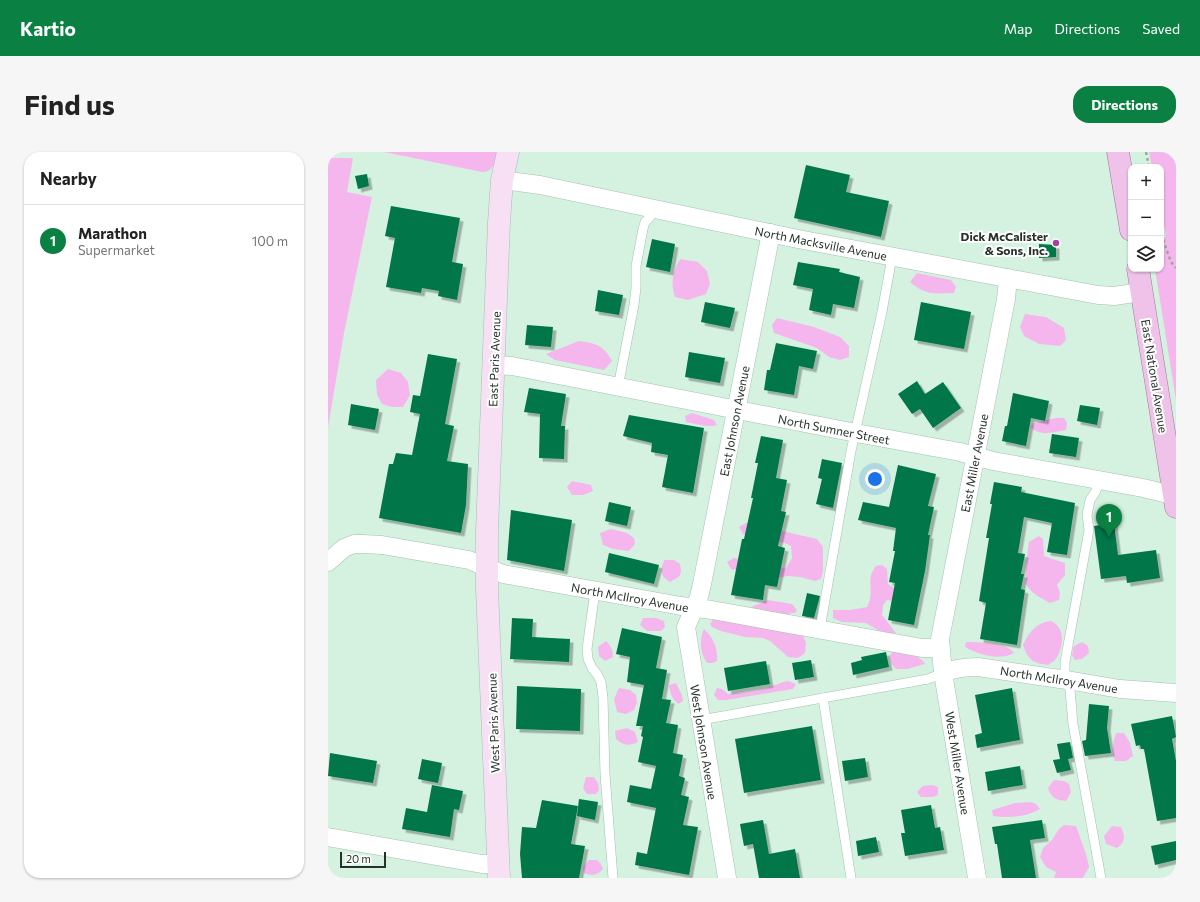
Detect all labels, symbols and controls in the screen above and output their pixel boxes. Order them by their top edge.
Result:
text: Kartio [20,17,76,40]
text: Map [1004,20,1033,37]
text: Directions [1055,20,1120,37]
text: Saved [1142,20,1180,37]
button: Directions [1073,86,1176,123]
text: Find us [24,87,115,121]
map controls [1128,164,1164,272]
button: + [1128,164,1164,200]
text: Nearby [40,168,97,189]
button: − [1128,200,1164,236]
street label: North Macksville Avenue [754,223,888,263]
text: Marathon [78,224,147,242]
place label: Dick McCalister & Sons, Inc. [961,229,1048,257]
text: 1 [50,233,56,249]
text: 100 m [252,233,288,249]
button: layers [1128,236,1164,272]
marker: Dick McCalister & Sons, Inc. [1051,238,1061,248]
text: Supermarket [78,242,155,258]
street label: East Paris Avenue [485,311,503,407]
street label: East National Avenue [1139,318,1171,434]
street label: East Johnson Avenue [716,365,753,478]
street label: North Sumner Street [777,411,891,447]
street label: East Miller Avenue [958,413,990,513]
your location [865,469,885,489]
pin: 1 [1096,504,1122,537]
street label: North McIlroy Avenue [570,580,690,614]
street label: North McIlroy Avenue [999,663,1119,695]
street label: West Paris Avenue [484,673,502,773]
street label: West Johnson Avenue [687,683,720,801]
street label: West Miller Avenue [943,710,973,816]
scale bar [340,850,386,869]
text: 20 m [346,852,371,865]

